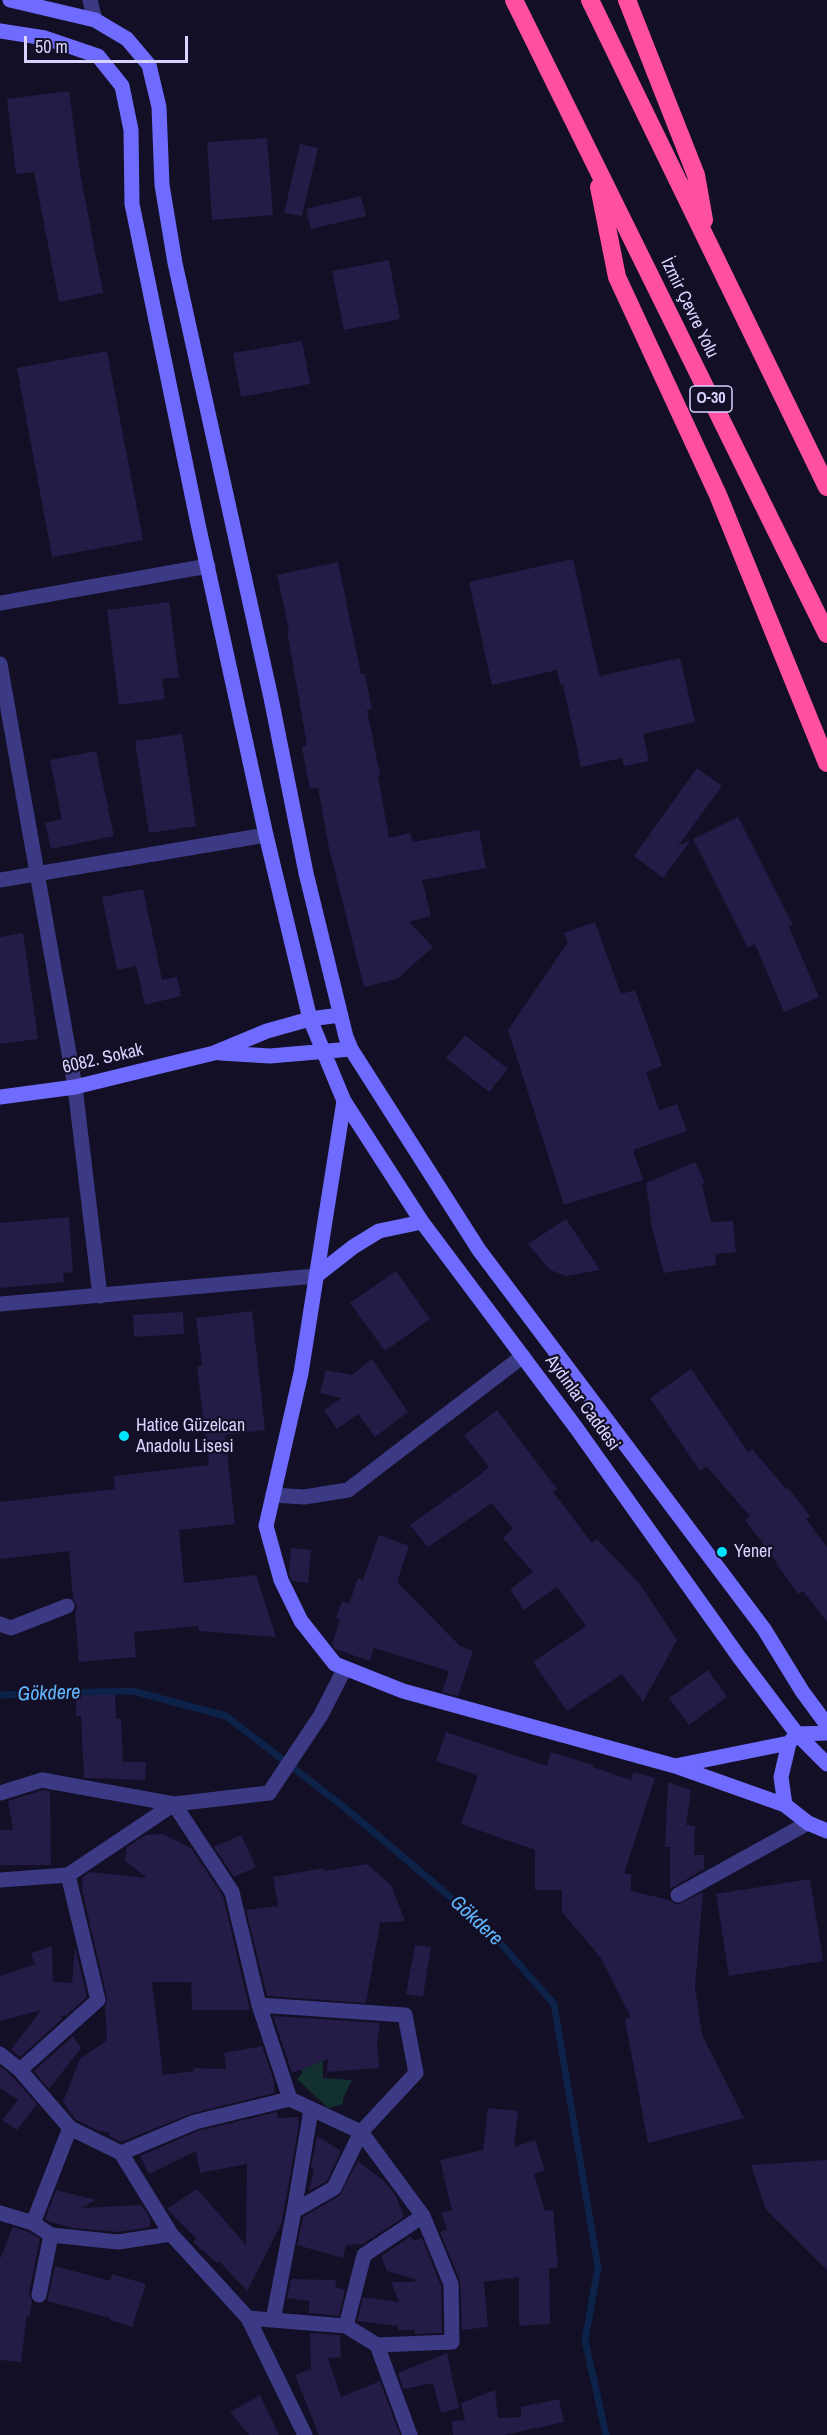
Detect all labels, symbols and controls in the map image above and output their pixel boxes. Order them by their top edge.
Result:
scale bar [27,24,190,62]
text: 50 m [35,34,68,59]
street label: İzmir Çevre Yolu [655,254,723,362]
road number: O-30 [690,386,732,412]
street label: 6082. Sokak [61,1039,145,1079]
street label: Aydınlar Caddesi [540,1351,624,1455]
place label: Hatice Güzelcan Anadolu Lisesi [136,1415,245,1458]
marker: Hatice Güzelcan Anadolu Lisesi [117,1429,131,1443]
place label: Yener [734,1541,772,1563]
marker: Yener [715,1545,729,1559]
water label: Gökdere [17,1681,81,1707]
water label: Gökdere [445,1891,507,1951]

